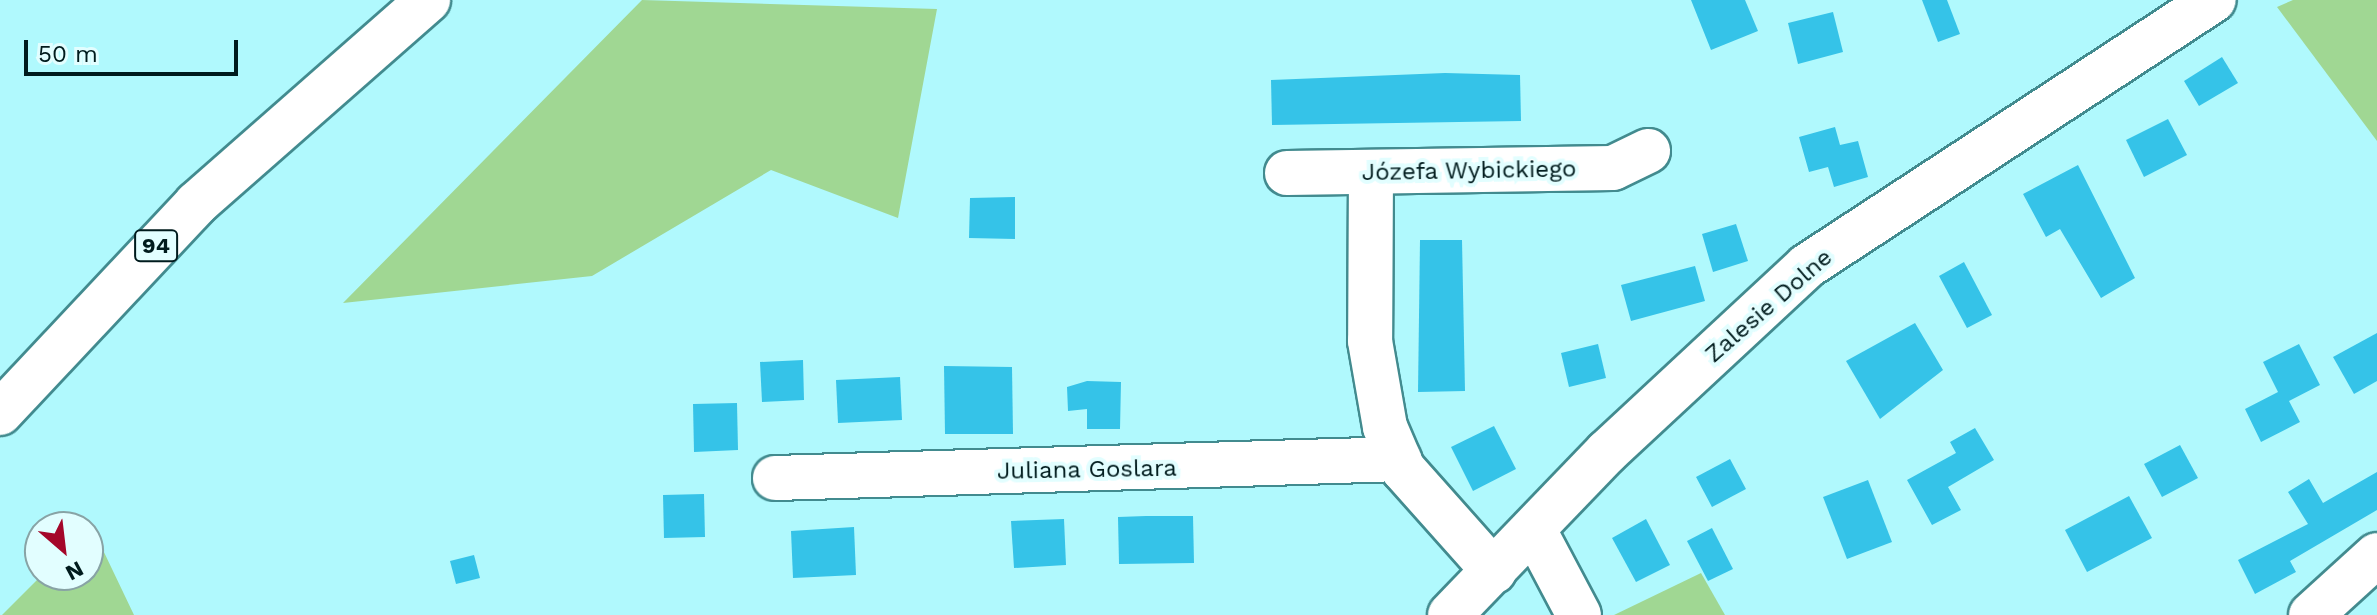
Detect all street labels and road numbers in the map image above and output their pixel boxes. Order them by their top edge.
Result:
street label: Józefa Wybickiego [1361,155,1577,187]
road number: 94 [134,228,178,264]
street label: Zalesie Dolne [1700,243,1838,369]
street label: Juliana Goslara [997,454,1177,486]

